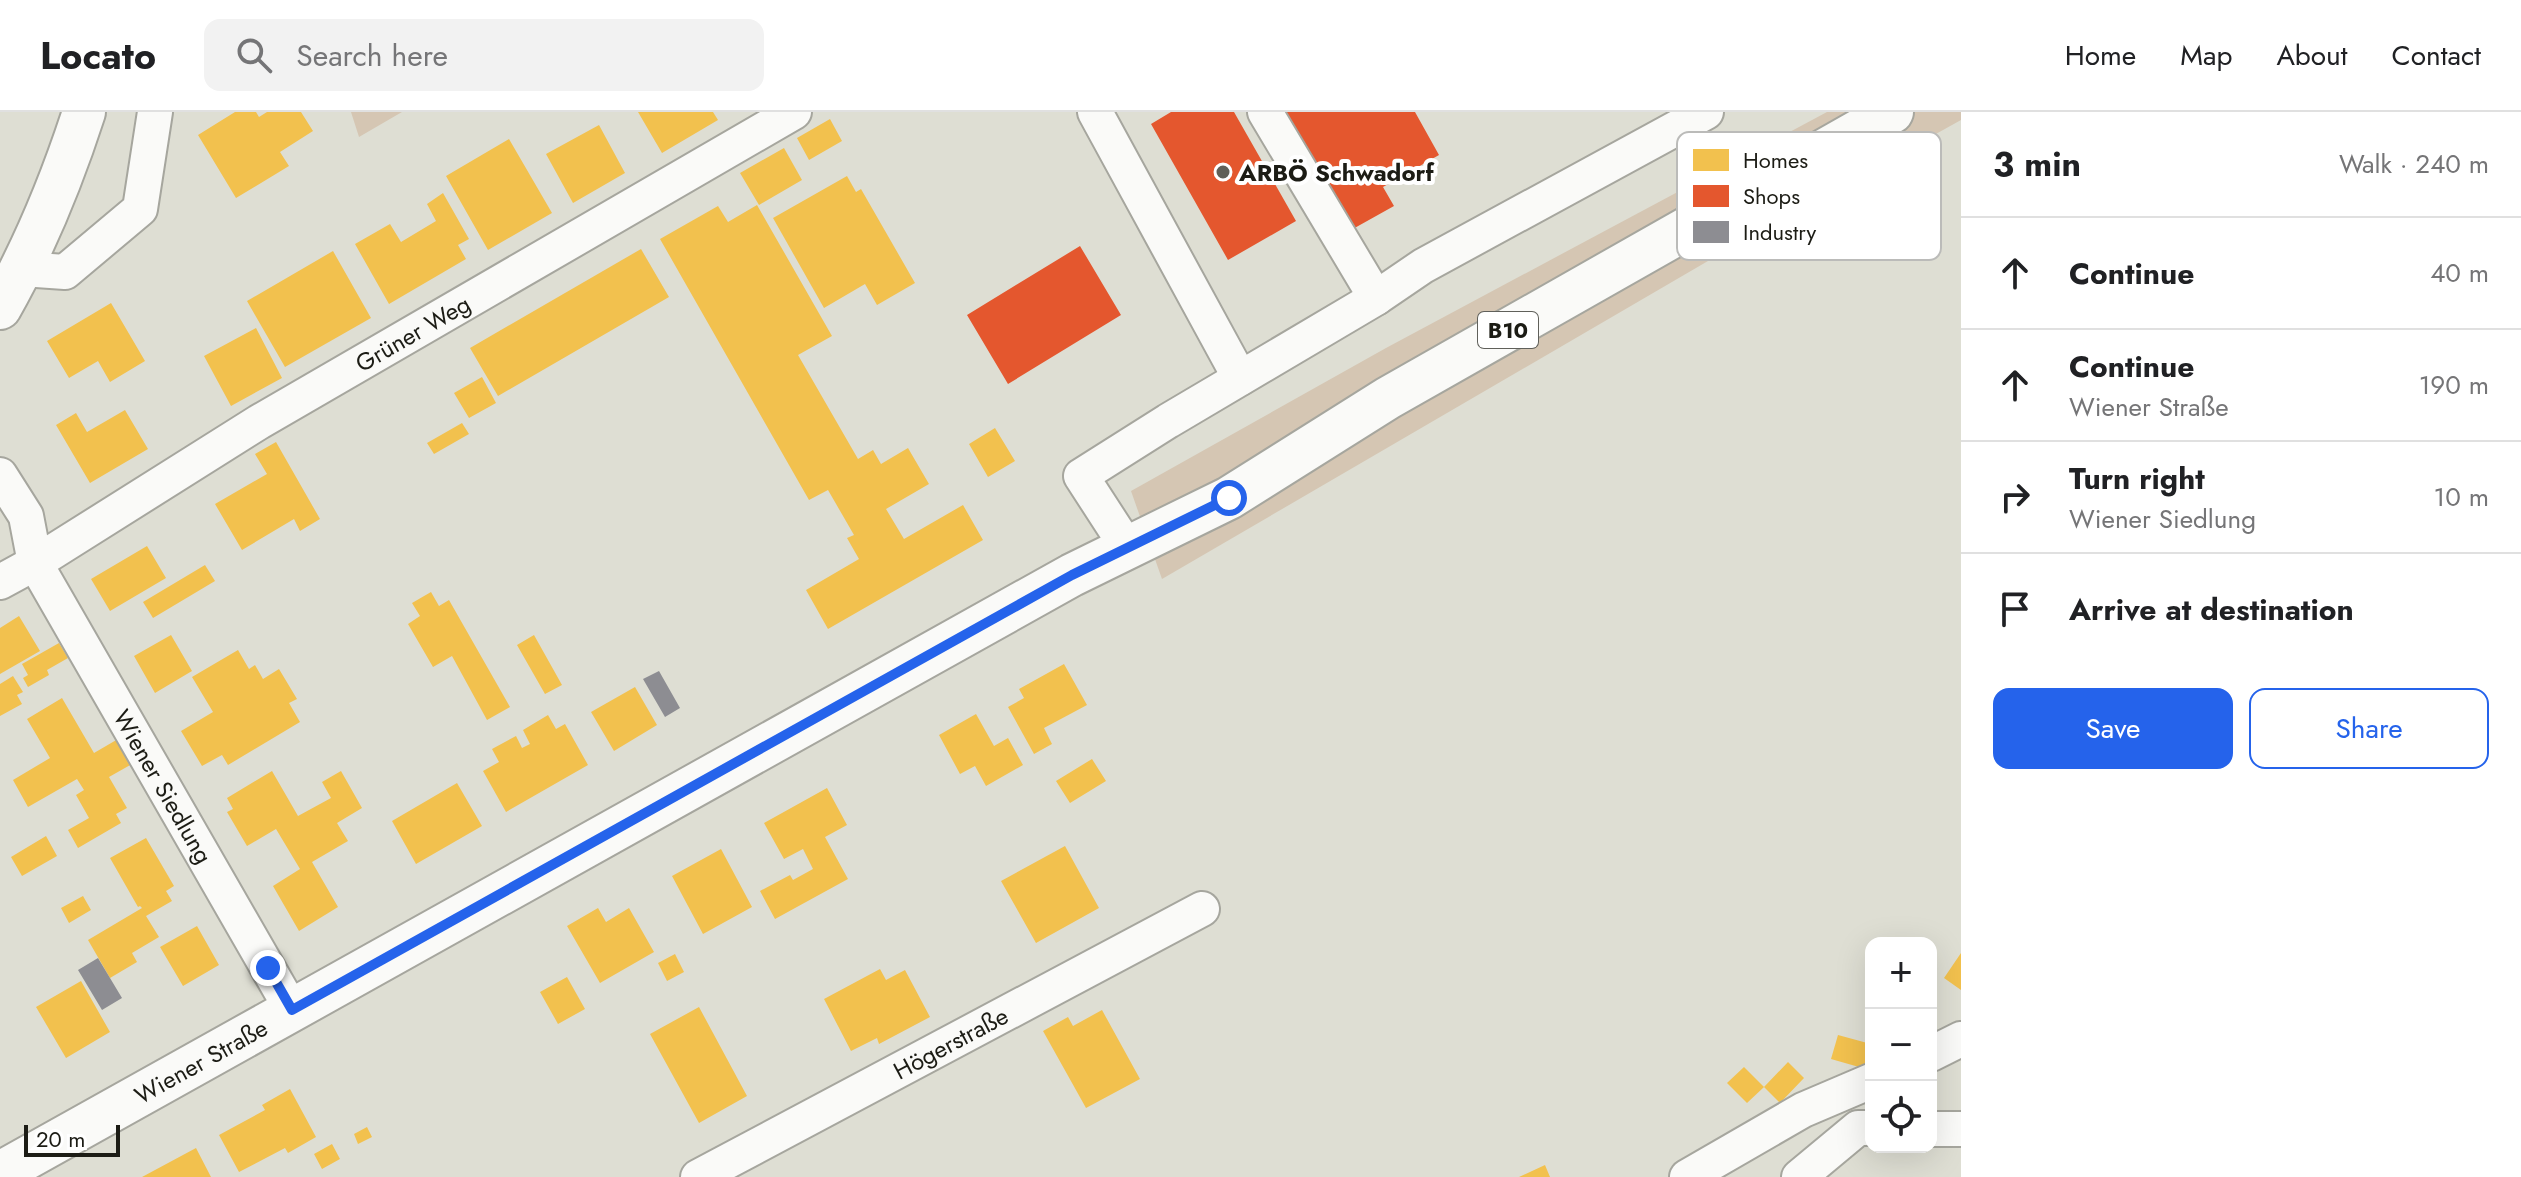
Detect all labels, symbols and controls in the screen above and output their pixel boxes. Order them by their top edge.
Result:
search box [204,19,764,91]
text: Locato [40,28,156,83]
icon: search [232,33,276,77]
text: Search here [296,34,448,77]
text: Home [2065,35,2136,76]
text: Map [2180,35,2232,76]
text: About [2276,35,2348,76]
text: Contact [2392,35,2481,76]
legend [1677,132,1941,260]
text: 3 min [1993,140,2081,189]
text: Homes [1743,144,1808,176]
text: Walk · 240 m [2339,145,2489,183]
place label: ARBÖ Schwadorf [1238,155,1435,190]
marker: ARBÖ Schwadorf [1214,163,1232,181]
text: Shops [1743,180,1800,212]
text: Industry [1743,216,1816,248]
icon: ahead [1993,251,2037,295]
text: Continue [2069,252,2195,295]
text: 40 m [2430,254,2489,292]
street label: Grüner Weg [349,286,477,380]
road number: B10 [1478,312,1538,348]
text: Continue [2069,345,2195,388]
icon: ahead [1993,363,2037,407]
text: 190 m [2419,366,2489,404]
text: Wiener Straße [2069,388,2229,426]
text: Turn right [2069,457,2205,500]
icon: right [1993,475,2037,519]
text: 10 m [2434,478,2489,516]
route start [1211,480,1247,516]
text: Wiener Siedlung [2069,500,2256,538]
icon: arrive [1993,587,2037,631]
text: Arrive at destination [2069,588,2354,631]
button: Save [1993,688,2233,769]
button: Share [2249,688,2489,769]
street label: Wiener Siedlung [105,703,222,870]
map controls [1865,937,1937,1153]
button: + [1865,937,1937,1009]
route end [250,950,286,986]
street label: Högerstraße [887,998,1014,1088]
button: − [1865,1009,1937,1081]
street label: Wiener Straße [128,1010,274,1112]
button: locate [1865,1081,1937,1153]
scale bar [24,1121,120,1157]
text: 20 m [36,1123,85,1155]

